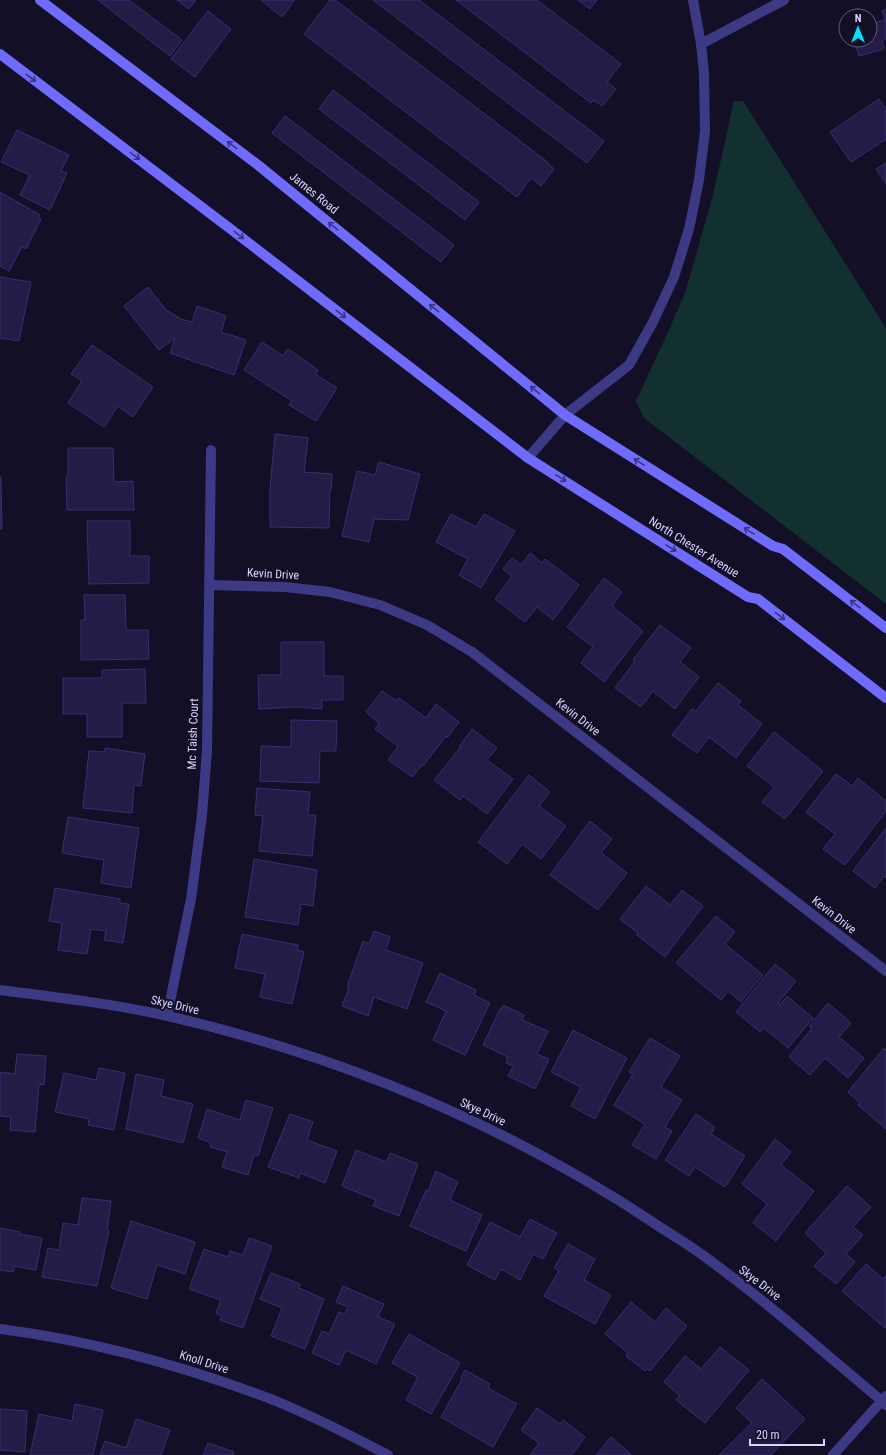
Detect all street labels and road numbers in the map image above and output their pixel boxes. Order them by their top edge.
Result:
street label: James Road [287,169,341,217]
street label: North Chester Avenue [646,514,742,581]
street label: Kevin Drive [246,566,300,582]
street label: Kevin Drive [553,695,603,739]
street label: Mc Taish Court [185,698,201,770]
street label: Kevin Drive [809,893,859,937]
street label: Skye Drive [150,993,201,1017]
street label: Skye Drive [458,1095,508,1129]
street label: Skye Drive [736,1263,784,1304]
street label: Knoll Drive [178,1348,231,1377]

